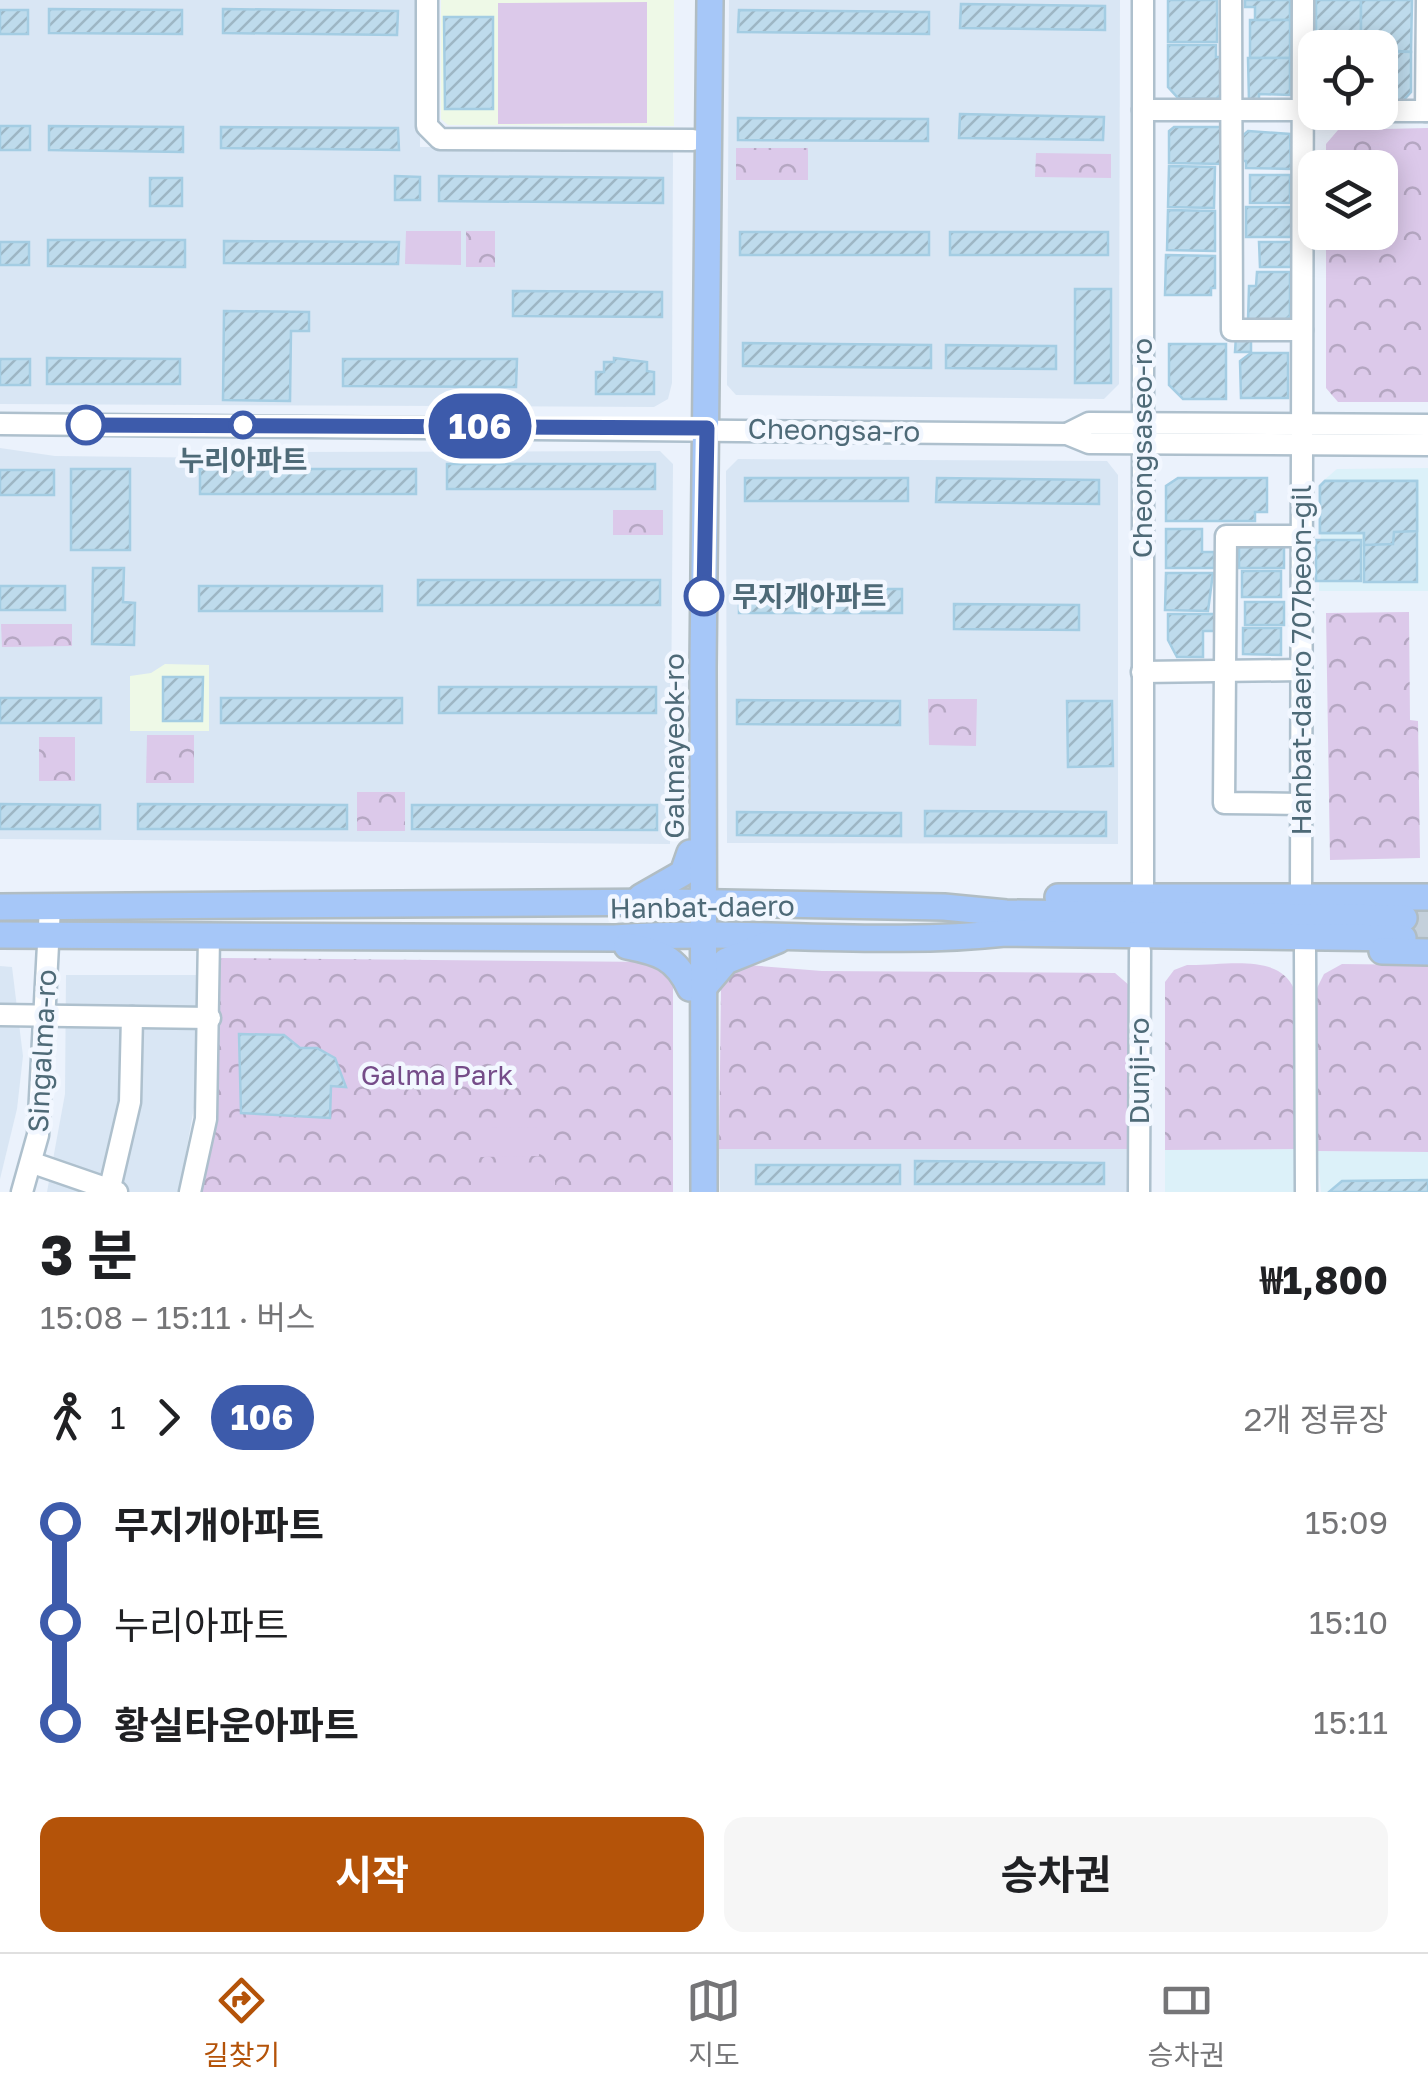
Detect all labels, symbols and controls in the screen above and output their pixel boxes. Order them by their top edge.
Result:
map controls [1298,30,1398,250]
button: locate [1298,30,1398,130]
button: layers [1298,150,1398,250]
street label: Cheongsaseo-ro [1125,338,1158,558]
line badge: 106 [422,394,538,458]
text: 106 [448,405,512,447]
unlabelled marker [67,406,105,444]
street label: Cheongsa-ro [747,411,921,448]
marker: 누리아파트 [230,412,256,438]
place label: 누리아파트 [179,443,307,476]
street label: Hanbat-daero 707beon-gil [1284,485,1317,835]
marker: 무지개아파트 [685,577,723,615]
place label: 무지개아파트 [732,579,887,612]
street label: Galmayeok-ro [657,653,690,839]
street label: Hanbat-daero [609,888,795,925]
street label: Singalma-ro [21,969,62,1133]
street label: Dunji-ro [1122,1018,1155,1124]
park label: Galma Park [361,1058,514,1091]
text: 3 분 [40,1221,138,1287]
text: ₩1,800 [1260,1257,1388,1302]
text: 15:08 – 15:11 · 버스 [40,1298,315,1336]
icon: walk [40,1390,95,1445]
icon: forward [141,1390,196,1445]
text: 106 [231,1396,294,1438]
text: 1 [110,1398,126,1436]
text: 2개 정류장 [1244,1400,1388,1438]
text: 무지개아파트 [114,1502,324,1547]
text: 15:09 [1305,1503,1388,1541]
text: 누리아파트 [114,1602,289,1647]
text: 15:10 [1309,1603,1388,1641]
text: 황실타운아파트 [114,1702,359,1747]
text: 15:11 [1313,1703,1388,1741]
button: 시작 [40,1817,704,1932]
button: 승차권 [724,1817,1388,1932]
tab: 길찾기 [203,1973,280,2073]
tab: 지도 [686,1973,741,2073]
tab: 승차권 [1148,1973,1225,2073]

